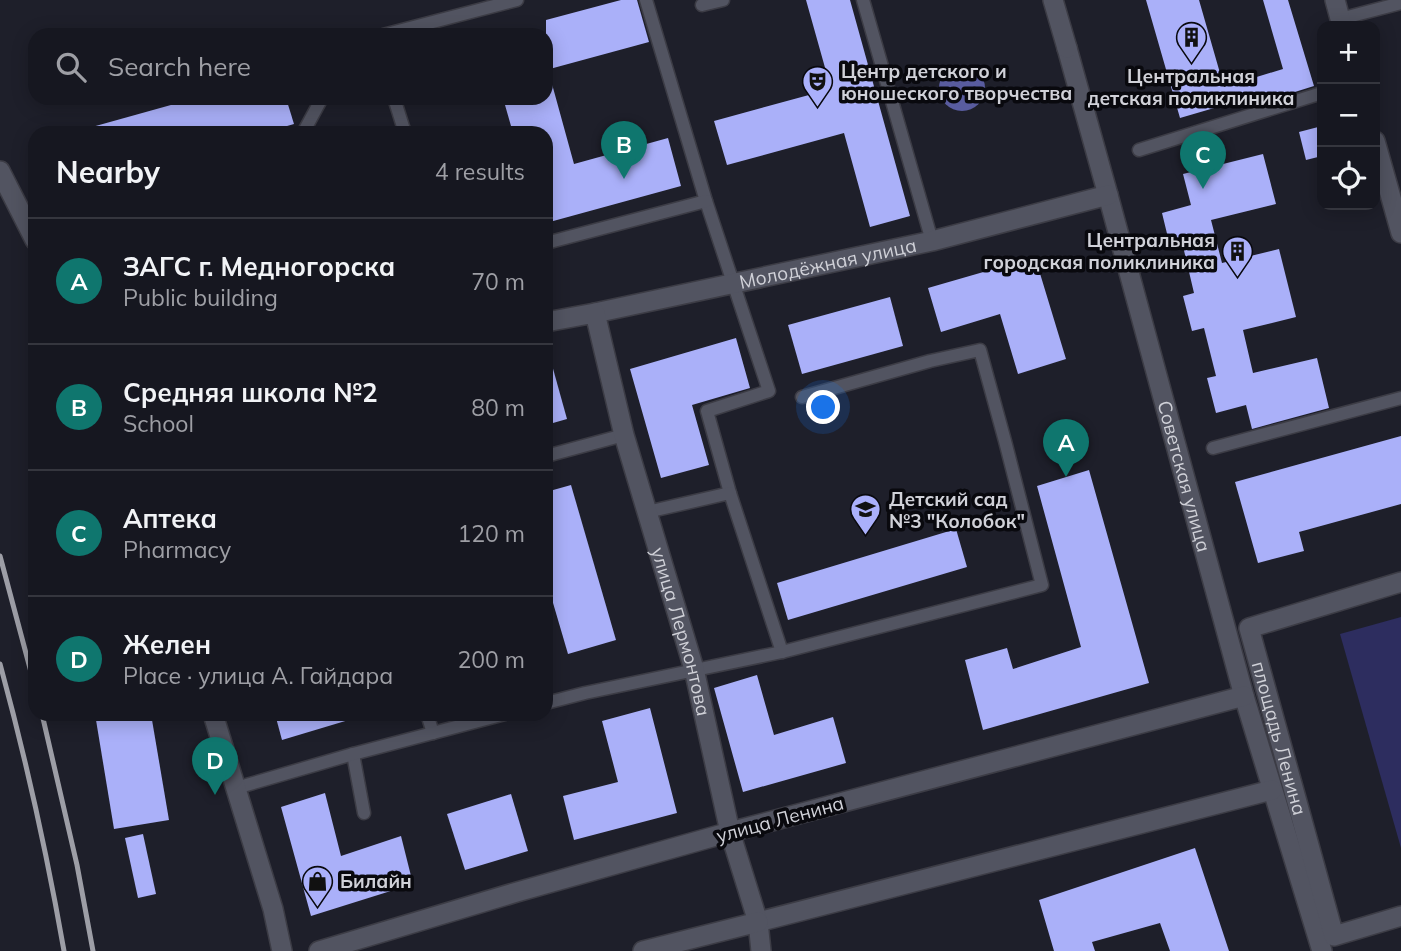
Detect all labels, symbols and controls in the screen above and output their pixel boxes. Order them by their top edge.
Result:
building icon: Центральная детская поликлиника [1174,20,1208,64]
map controls [1317,21,1380,210]
button: + [1317,21,1380,84]
search box [28,28,553,105]
icon: search [52,48,90,86]
text: Search here [108,50,251,83]
place label: Центр детского и юношеского творчества [841,59,1072,105]
place label: Центральная детская поликлиника [1087,64,1295,110]
theatre icon: Центр детского и юношеского творчества [801,65,835,109]
button: − [1317,84,1380,147]
pin: B [601,121,647,179]
pin: C [1180,131,1226,189]
button: locate [1317,147,1380,210]
text: Nearby [56,153,160,191]
text: 4 results [435,157,525,186]
place label: Центральная городская поликлиника [984,228,1215,274]
street label: Молодёжная улица [737,233,919,294]
building icon: Центральная городская поликлиника [1221,234,1255,278]
text: ЗАГС г. Медногорска [123,250,395,283]
text: A [70,267,88,296]
text: 70 m [471,267,525,296]
text: Public building [123,283,278,312]
text: Средняя школа №2 [123,376,378,409]
your location [806,390,840,424]
text: B [71,393,87,422]
text: 80 m [471,393,525,422]
street label: Советская улица [1152,398,1216,555]
text: School [123,409,194,438]
pin: A [1043,419,1089,477]
place label: Детский сад №3 "Колобок" [889,487,1025,533]
school or university icon: Детский сад №3 "Колобок" [849,493,883,537]
text: Аптека [123,502,217,535]
text: C [71,519,87,548]
text: 120 m [457,519,525,548]
text: Pharmacy [123,535,231,564]
street label: улица Лермонтова [646,544,716,718]
text: Желен [123,628,211,661]
text: D [70,645,88,674]
text: 200 m [457,645,525,674]
street label: площадь Ленина [1247,658,1312,818]
text: Place · улица А. Гайдара [123,661,393,690]
pin: D [192,737,238,795]
street label: улица Ленина [714,790,846,848]
shop icon: Билайн [300,864,334,908]
place label: Билайн [340,869,412,893]

